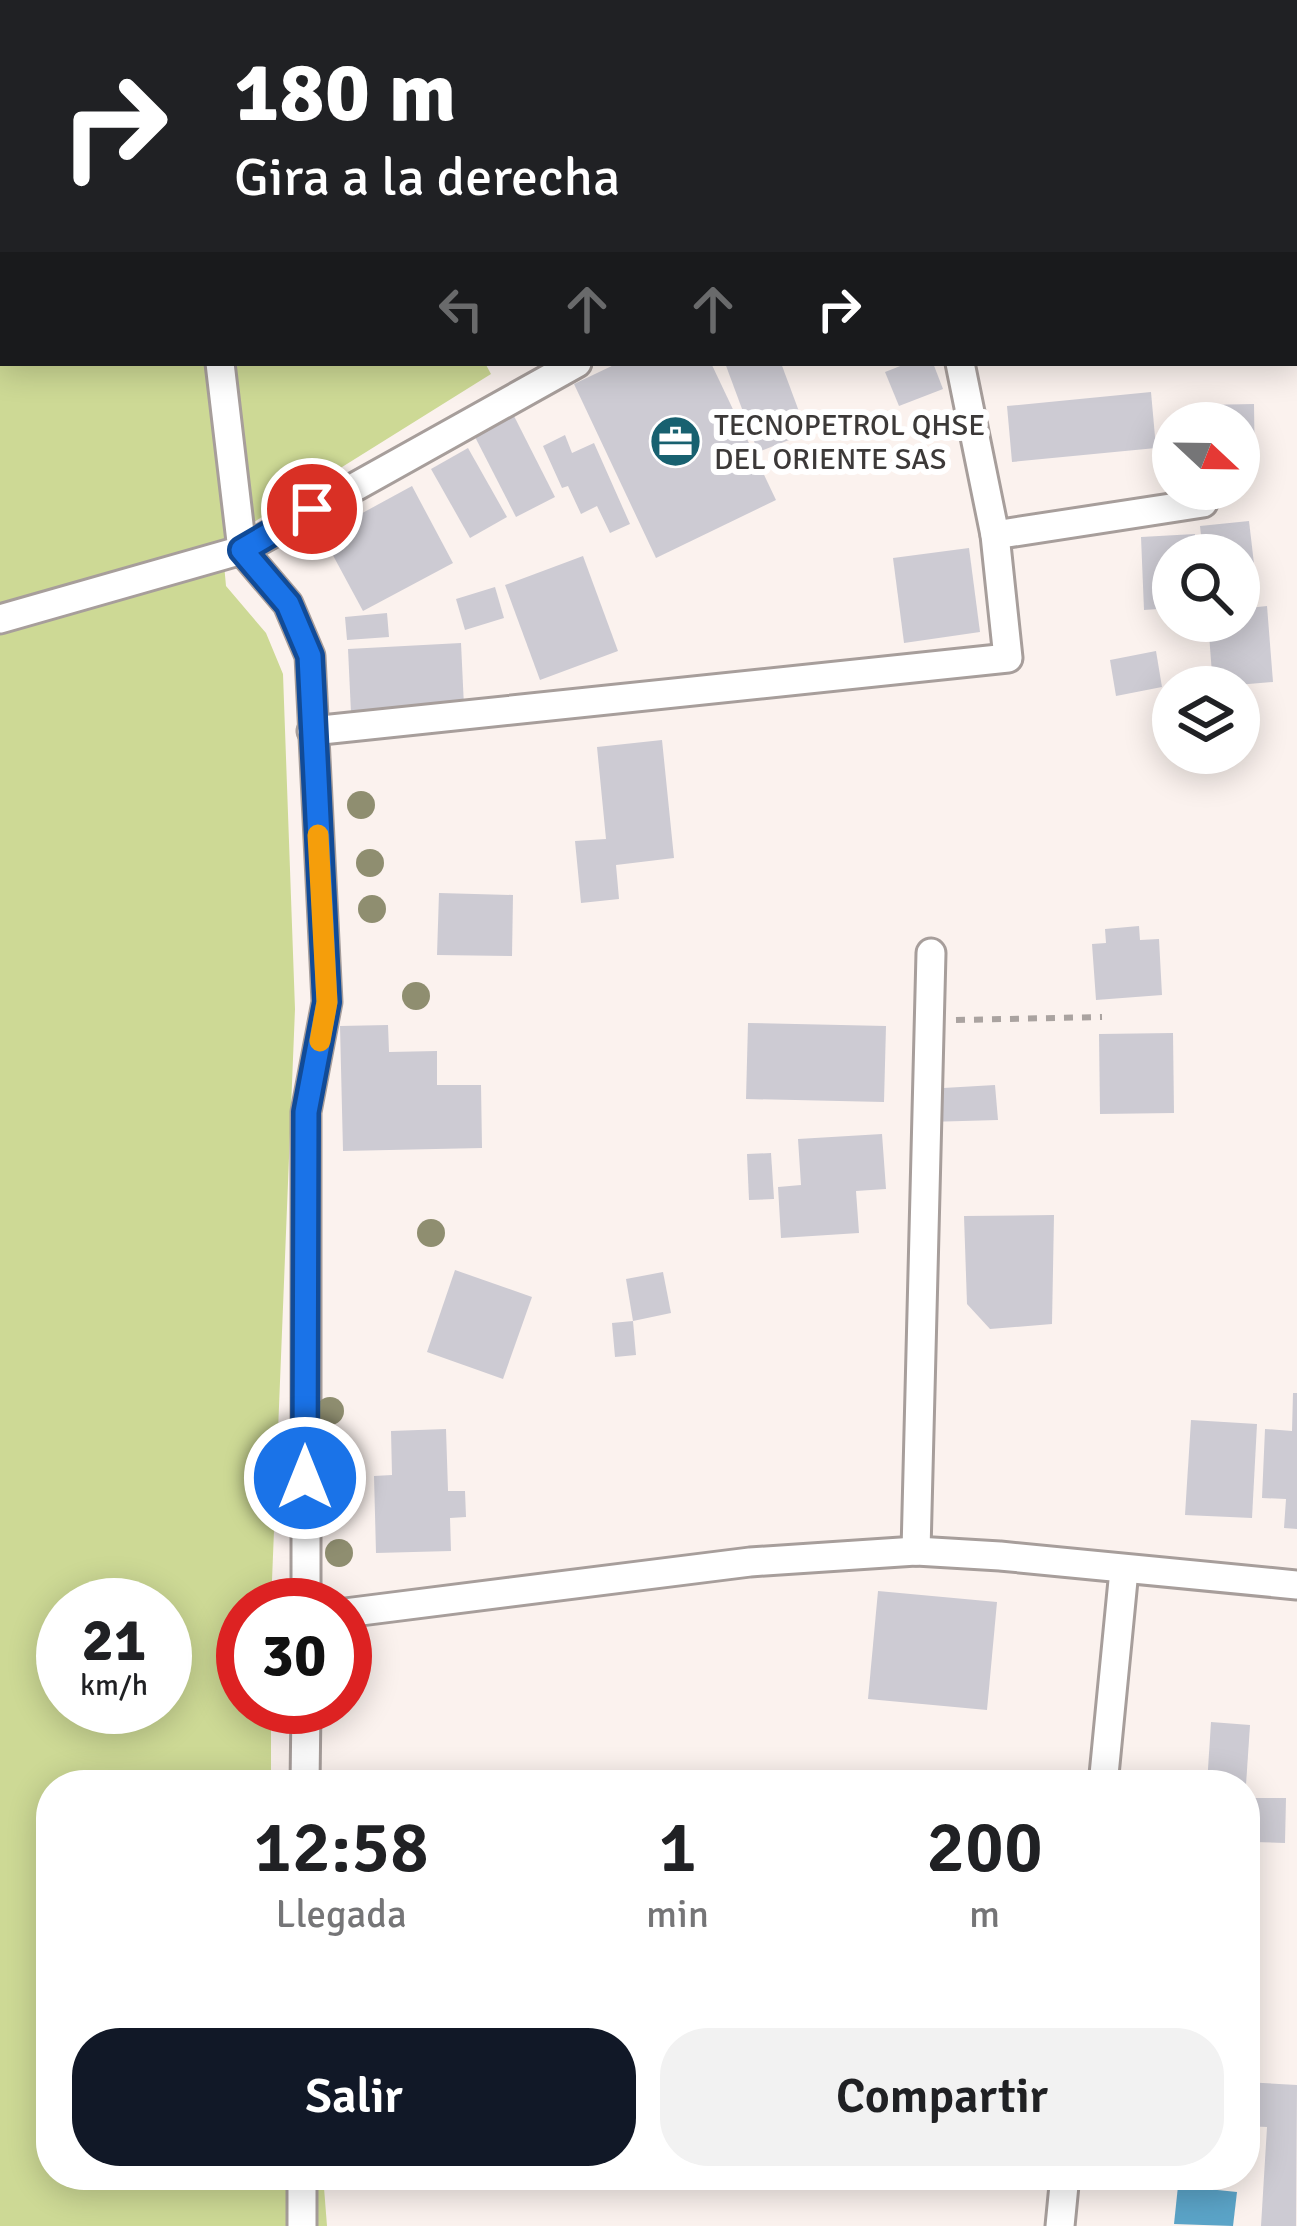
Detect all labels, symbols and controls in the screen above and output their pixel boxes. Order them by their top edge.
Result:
text: 180 m [234,41,456,145]
icon: right [36,48,192,204]
text: Gira a la derecha [234,144,620,211]
icon: left [428,276,494,342]
icon: ahead [554,276,620,342]
icon: ahead [680,276,746,342]
icon: right [806,276,872,342]
north arrow [1152,402,1260,510]
map controls [1152,402,1260,774]
place label: TECNOPETROL QHSE DEL ORIENTE SAS [714,407,985,478]
office icon: TECNOPETROL QHSE DEL ORIENTE SAS [647,414,703,470]
pin [261,458,363,560]
icon: arrive [279,476,345,542]
button: search [1152,534,1260,642]
button: layers [1152,666,1260,774]
position arrow [242,1415,368,1541]
speed limit sign: 30 [216,1578,372,1734]
text: 21 [82,1604,146,1678]
text: km/h [80,1667,148,1704]
text: 12:58 [253,1803,429,1892]
text: 1 [658,1803,697,1892]
text: 200 [926,1803,1043,1892]
text: Llegada [275,1890,407,1938]
text: min [646,1890,709,1938]
text: m [969,1890,1000,1938]
button: Salir [72,2028,636,2166]
button: Compartir [660,2028,1224,2166]

